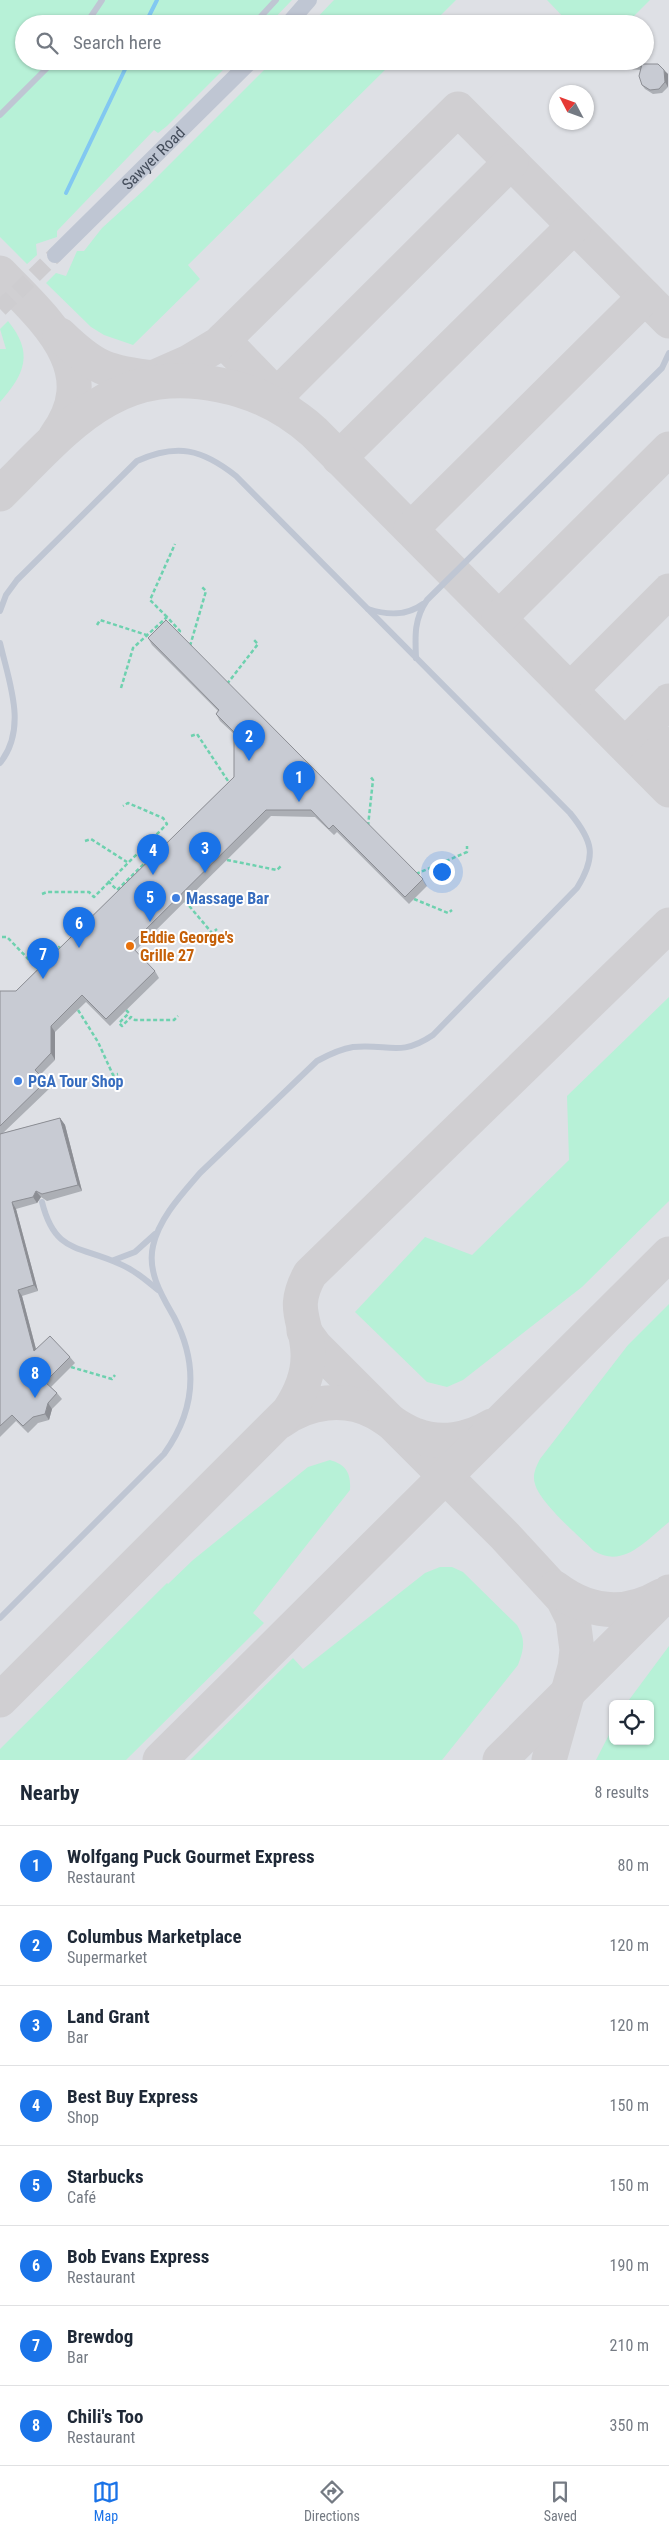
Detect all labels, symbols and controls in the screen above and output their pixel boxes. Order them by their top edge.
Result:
search box [15,15,654,70]
icon: search [33,29,61,57]
text: Search here [73,31,161,54]
north arrow [549,85,594,130]
street label: Sawyer Road [118,123,189,193]
pin: 2 [233,720,265,761]
pin: 1 [283,761,315,802]
pin: 3 [189,832,221,873]
pin: 4 [137,834,169,875]
your location [429,859,455,885]
pin: 5 [134,881,166,922]
place label: Massage Bar [186,889,269,908]
marker: Massage Bar [170,892,182,904]
pin: 6 [63,907,95,948]
place label: Eddie George's Grille 27 [140,928,234,965]
pin: 7 [27,938,59,979]
marker: Eddie George's Grille 27 [124,940,136,952]
place label: PGA Tour Shop [28,1072,124,1091]
marker: PGA Tour Shop [12,1075,24,1087]
pin: 8 [19,1357,51,1398]
map controls [609,1700,654,1745]
button: locate [609,1700,654,1745]
text: Nearby [20,1781,79,1805]
text: 8 results [594,1783,649,1802]
text: Wolfgang Puck Gourmet Express [67,1845,315,1868]
text: 1 [32,1856,40,1875]
text: 80 m [617,1856,649,1875]
text: Restaurant [67,1868,135,1887]
text: Columbus Marketplace [67,1925,242,1948]
text: 2 [32,1936,40,1955]
text: 120 m [610,1936,649,1955]
text: Supermarket [67,1948,147,1967]
text: Land Grant [67,2005,149,2028]
text: 3 [32,2016,40,2035]
text: 120 m [610,2016,649,2035]
text: Bar [67,2028,88,2047]
text: Best Buy Express [67,2085,198,2108]
text: 4 [32,2096,40,2115]
text: 150 m [610,2096,649,2115]
text: Shop [67,2108,99,2127]
text: Starbucks [67,2165,144,2188]
text: 5 [32,2176,40,2195]
text: 150 m [610,2176,649,2195]
text: Café [67,2188,96,2207]
text: Bob Evans Express [67,2245,209,2268]
text: 6 [32,2256,40,2275]
text: 190 m [610,2256,649,2275]
text: Restaurant [67,2268,135,2287]
text: Brewdog [67,2325,133,2348]
text: 7 [32,2336,40,2355]
text: 210 m [610,2336,649,2355]
text: Bar [67,2348,88,2367]
text: Chili's Too [67,2405,144,2428]
text: 8 [32,2416,40,2435]
text: 350 m [610,2416,649,2435]
text: Restaurant [67,2428,135,2447]
tab: Map [92,2478,120,2524]
tab: Directions [304,2478,360,2524]
tab: Saved [544,2478,577,2524]

